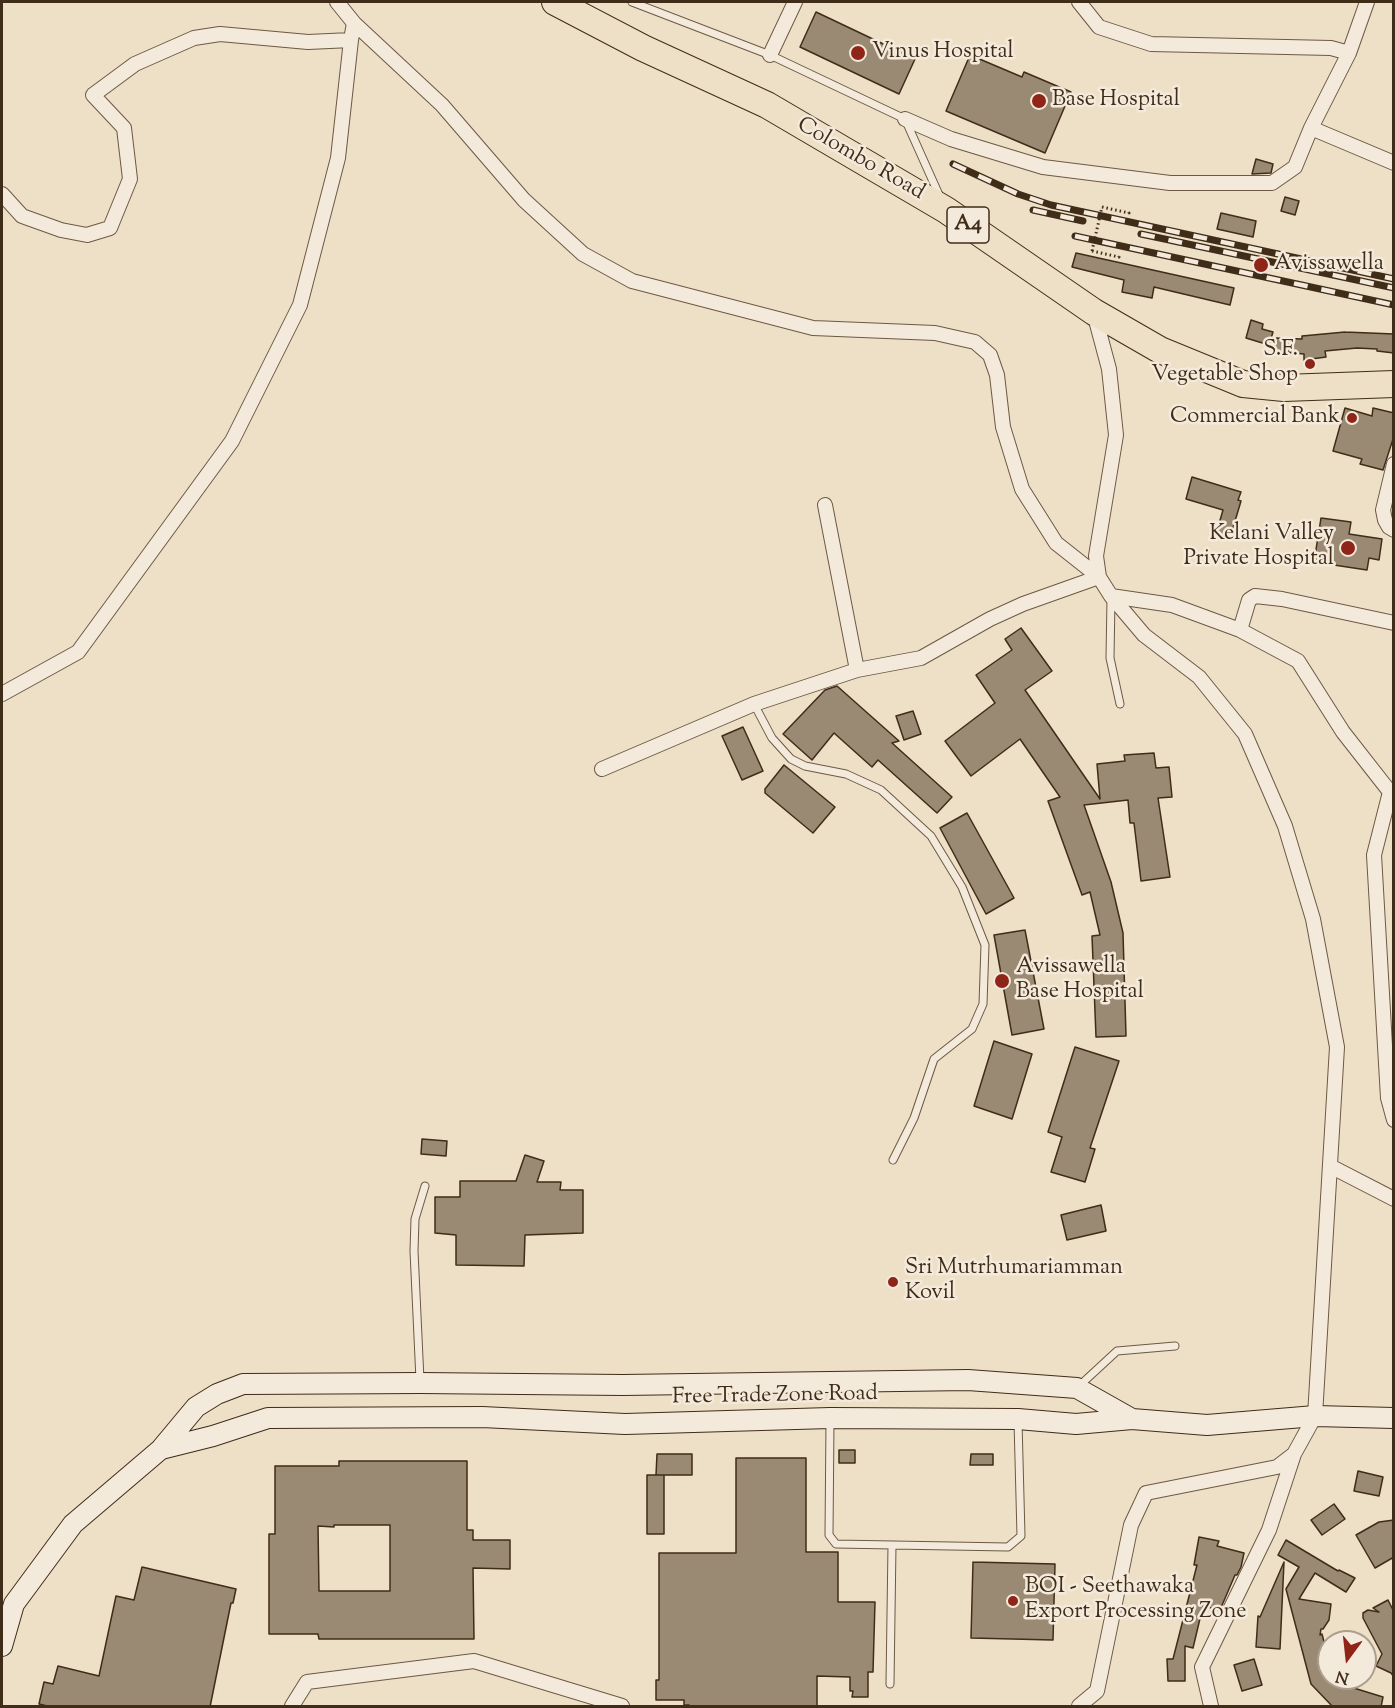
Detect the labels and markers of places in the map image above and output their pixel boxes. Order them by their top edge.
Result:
place label: Vinus Hospital [872,40,1014,66]
marker: Vinus Hospital [849,44,867,62]
place label: Base Hospital [1052,88,1180,114]
marker: Base Hospital [1030,92,1048,110]
place label: Avissawella [1274,252,1384,278]
marker: Avissawella [1252,256,1270,274]
place label: S.F. Vegetable Shop [1151,338,1298,390]
marker: S.F. Vegetable Shop [1303,357,1317,371]
place label: Commercial Bank [1170,405,1340,431]
marker: Commercial Bank [1345,411,1359,425]
place label: Kelani Valley Private Hospital [1183,522,1334,574]
marker: Kelani Valley Private Hospital [1339,539,1357,557]
place label: Avissawella Base Hospital [1016,955,1144,1006]
marker: Avissawella Base Hospital [993,972,1011,990]
place label: Sri Mutrhumariamman Kovil [905,1256,1123,1308]
marker: Sri Mutrhumariamman Kovil [886,1275,900,1289]
place label: BOI - Seethawaka Export Processing Zone [1025,1575,1247,1627]
marker: BOI - Seethawaka Export Processing Zone [1006,1594,1020,1608]

